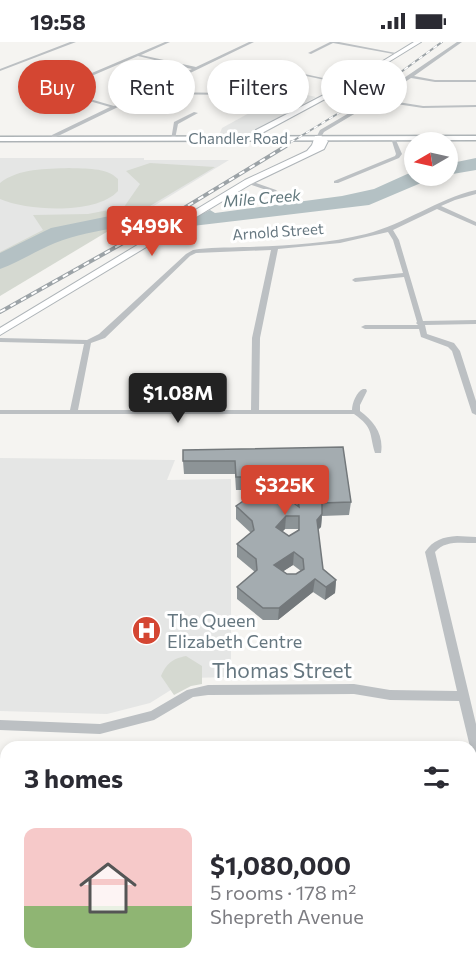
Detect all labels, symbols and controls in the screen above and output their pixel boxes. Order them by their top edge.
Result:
text: 19:58 [30,8,86,35]
chip: Buy [18,60,96,114]
chip: Rent [108,60,195,114]
chip: Filters [207,60,309,114]
chip: New [321,60,407,114]
street label: Chandler Road [188,129,288,147]
north arrow [404,132,458,186]
map controls [404,132,458,186]
water label: Mile Creek [222,185,302,210]
pin: $499K [110,206,194,257]
text: $499K [121,213,183,237]
street label: Arnold Street [232,219,324,243]
pin: $1.08M [129,373,227,424]
text: $1.08M [143,380,213,404]
pin: $325K [243,465,327,516]
text: $325K [255,472,315,496]
place label: The Queen Elizabeth Centre [167,609,302,652]
hospital icon: The Queen Elizabeth Centre [130,615,162,647]
street label: Thomas Street [212,657,352,682]
icon: filters [420,761,453,794]
text: 3 homes [24,762,123,793]
text: $1,080,000 [210,849,351,880]
icon: home [72,852,144,924]
text: 5 rooms · 178 m² [210,880,356,904]
text: Shepreth Avenue [210,904,364,928]

